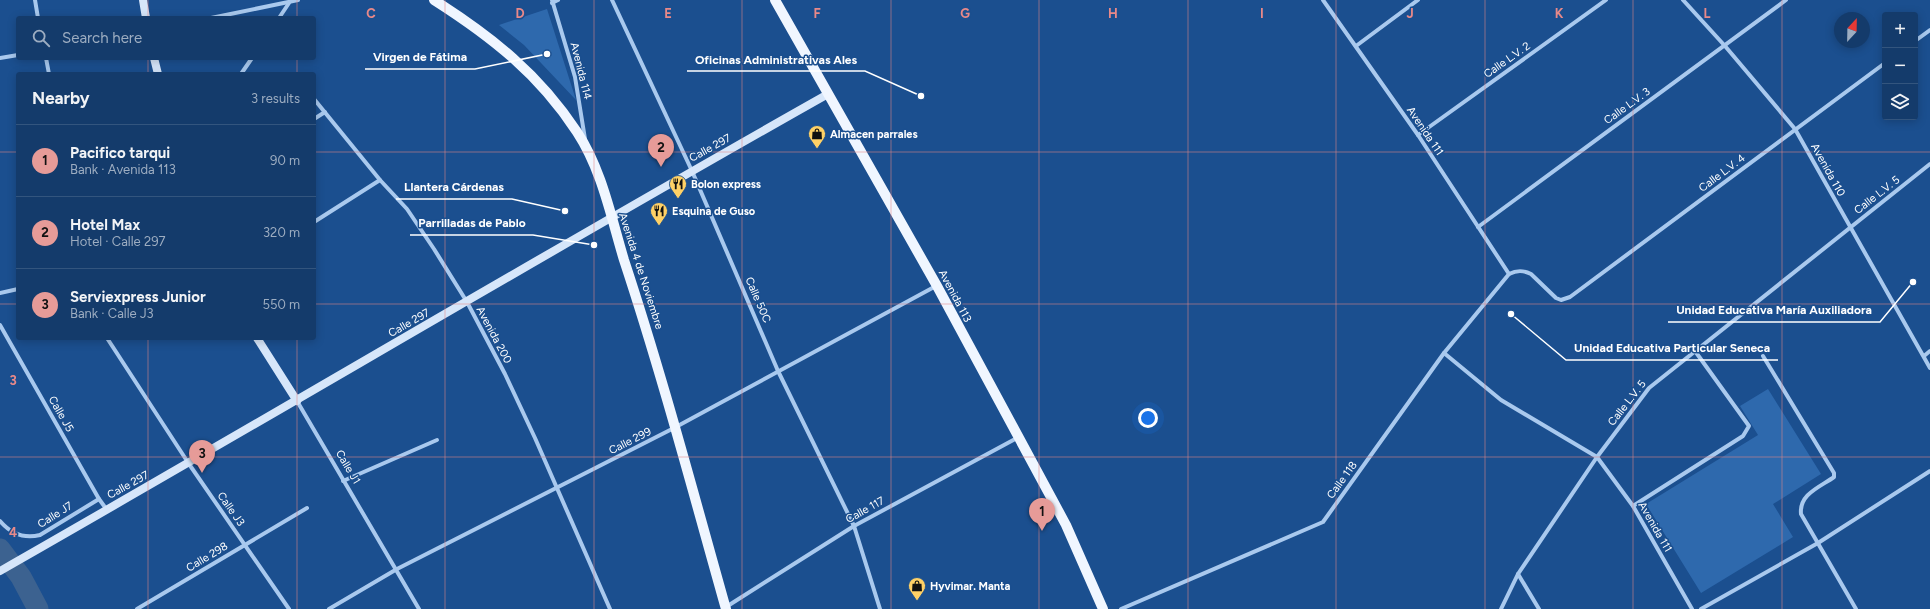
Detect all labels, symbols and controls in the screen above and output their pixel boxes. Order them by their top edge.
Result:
text: C [366,6,376,21]
text: D [515,6,525,21]
text: E [664,6,672,21]
text: F [813,6,821,21]
text: G [960,6,970,21]
text: H [1108,6,1118,21]
text: I [1260,6,1264,21]
text: J [1406,6,1414,21]
text: K [1555,6,1564,21]
text: L [1704,6,1711,21]
north arrow [1834,12,1870,48]
map controls [1882,12,1918,120]
button: + [1882,12,1918,48]
search box [16,16,316,60]
icon: search [30,27,52,49]
text: Search here [62,29,142,47]
street label: Calle L.V. 2 [1481,39,1533,81]
street label: Avenida 114 [568,41,594,101]
callout: Virgen de Fátima [365,45,475,69]
callout: Oficinas Administrativas Ales [687,47,865,71]
button: − [1882,48,1918,84]
text: Virgen de Fátima [373,50,467,64]
text: Oficinas Administrativas Ales [695,53,858,67]
button: layers [1882,84,1918,120]
street label: Calle L.V. 3 [1601,85,1653,127]
text: Nearby [32,88,90,108]
text: 3 results [251,91,300,106]
street label: Avenida 111 [1404,104,1446,158]
shop icon: Almacen parrales [807,124,827,149]
place label: Almacen parrales [830,128,918,141]
street label: Calle 297 [687,131,733,165]
pin: 2 [648,134,674,167]
street label: Avenida 110 [1808,141,1848,199]
text: Pacifico tarqui [70,144,170,162]
street label: Calle L.V. 4 [1696,151,1748,195]
text: 1 [42,153,48,168]
text: 90 m [270,153,300,168]
text: Bank · Avenida 113 [70,162,176,177]
street label: Calle L.V. 5 [1852,173,1902,217]
restaurant icon: Bolon express [668,174,688,199]
callout: Llantera Cárdenas [396,175,512,199]
place label: Bolon express [691,178,761,191]
text: Llantera Cárdenas [404,180,504,194]
restaurant icon: Esquina de Guso [649,201,669,226]
place label: Esquina de Guso [672,205,756,218]
callout: Parrilladas de Pablo [410,211,533,235]
street label: Avenida 4 de Noviembre [616,211,666,331]
text: Hotel Max [70,216,140,234]
text: Parrilladas de Pablo [418,216,526,230]
text: 2 [41,225,49,240]
text: 320 m [263,225,300,240]
text: Hotel · Calle 297 [70,234,166,249]
street label: Avenida 113 [936,268,974,324]
street label: Calle 50C [743,275,773,325]
text: Serviexpress Junior [70,288,206,306]
text: 3 [41,297,49,312]
text: 550 m [262,297,300,312]
callout: Unidad Educativa María Auxiliadora [1668,298,1880,322]
text: Unidad Educativa María Auxiliadora [1676,303,1872,317]
street label: Avenida 200 [474,304,514,366]
text: Bank · Calle J3 [70,306,154,321]
street label: Calle 297 [386,306,432,340]
callout: Unidad Educativa Particular Seneca [1566,336,1778,360]
text: Unidad Educativa Particular Seneca [1574,341,1770,355]
text: 3 [9,373,17,388]
street label: Calle L.V. 5 [1605,378,1649,428]
street label: Calle J5 [46,394,76,434]
your location [1138,408,1158,428]
street label: Calle 299 [607,425,653,457]
pin: 3 [189,440,215,473]
street label: Calle J1 [333,448,363,486]
street label: Calle 118 [1324,459,1360,501]
street label: Calle 297 [105,468,151,502]
street label: Calle J3 [215,489,247,529]
street label: Calle 117 [843,494,887,526]
pin: 1 [1029,498,1055,531]
street label: Calle J7 [35,499,75,531]
street label: Avenida 111 [1635,499,1675,555]
text: 4 [9,525,17,540]
street label: Calle 298 [184,539,230,574]
shop icon: Hyvimar. Manta [907,576,927,601]
place label: Hyvimar. Manta [930,580,1010,593]

